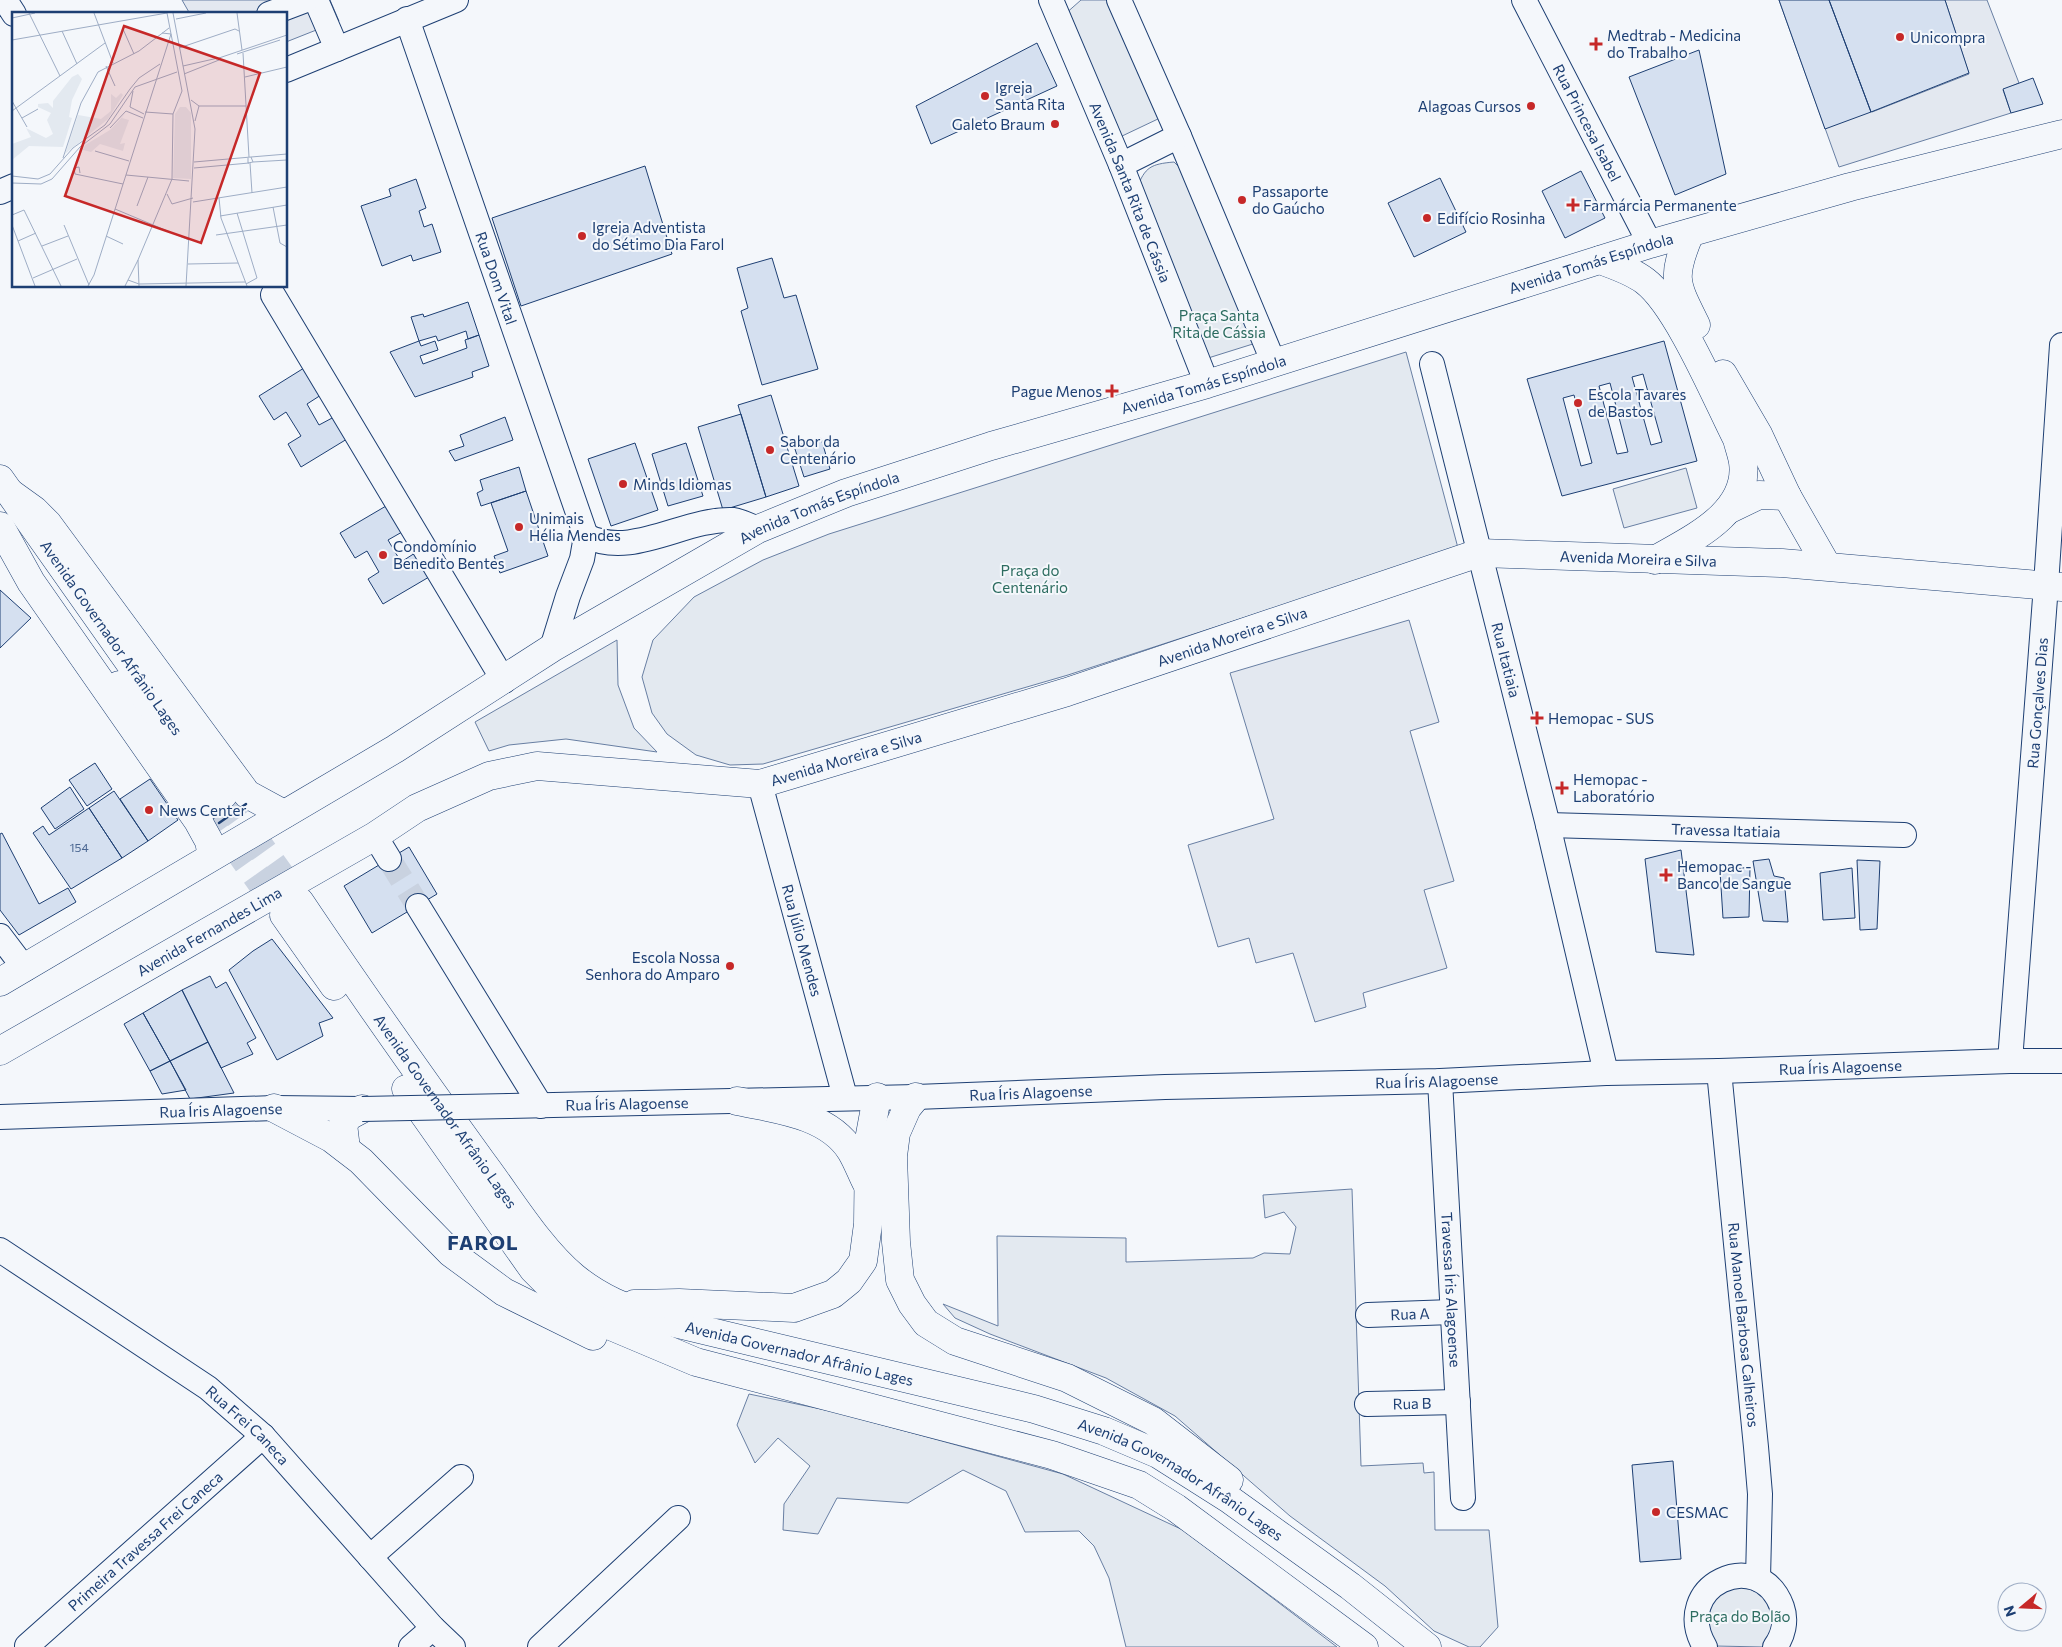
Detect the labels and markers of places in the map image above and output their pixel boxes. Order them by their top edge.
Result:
place label: Medtrab - Medicina do Trabalho [1607,26,1741,61]
place label: Unicompra [1910,28,1985,46]
marker: Unicompra [1894,31,1906,43]
marker: Medtrab - Medicina do Trabalho [1589,37,1603,51]
place label: Igreja Santa Rita [995,78,1065,113]
marker: Igreja Santa Rita [979,90,991,102]
place label: Alagoas Cursos [1418,97,1521,115]
marker: Alagoas Cursos [1525,100,1537,112]
place label: Galeto Braum [952,115,1045,133]
marker: Galeto Braum [1049,118,1061,130]
place label: Passaporte do Gaúcho [1252,182,1329,217]
marker: Passaporte do Gaúcho [1236,194,1248,206]
place label: Farmárcia Permanente [1583,196,1737,214]
marker: Farmárcia Permanente [1567,199,1579,211]
place label: Edifício Rosinha [1437,209,1545,227]
marker: Edifício Rosinha [1421,212,1433,224]
place label: Igreja Adventista do Sétimo Dia Farol [592,218,724,253]
marker: Igreja Adventista do Sétimo Dia Farol [576,230,588,242]
place label: Pague Menos [1011,382,1102,400]
marker: Pague Menos [1106,385,1118,397]
place label: Escola Tavares de Bastos [1588,385,1687,420]
marker: Escola Tavares de Bastos [1572,397,1584,409]
place label: Sabor da Centenário [780,432,856,467]
marker: Sabor da Centenário [764,444,776,456]
place label: Minds Idiomas [633,475,732,493]
marker: Minds Idiomas [617,478,629,490]
place label: Unimais Hélia Mendes [529,509,621,544]
marker: Unimais Hélia Mendes [513,521,525,533]
place label: Condomínio Benedito Bentes [393,537,505,572]
marker: Condomínio Benedito Bentes [377,549,389,561]
place label: Hemopac - SUS [1548,709,1654,727]
marker: Hemopac - SUS [1530,711,1544,725]
place label: Hemopac - Laboratório [1573,770,1655,805]
marker: Hemopac - Laboratório [1555,781,1569,795]
place label: News Center [159,801,246,819]
marker: News Center [143,804,155,816]
place label: Hemopac - Banco de Sangue [1677,857,1792,892]
marker: Hemopac - Banco de Sangue [1659,868,1673,882]
place label: Escola Nossa Senhora do Amparo [585,948,720,983]
marker: Escola Nossa Senhora do Amparo [724,960,736,972]
place label: CESMAC [1666,1503,1729,1521]
marker: CESMAC [1650,1506,1662,1518]

